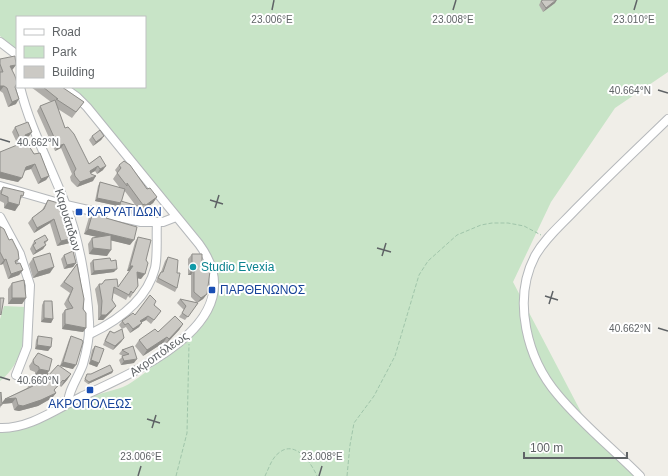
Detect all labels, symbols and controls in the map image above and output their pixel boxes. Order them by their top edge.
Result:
text: 23.006°E [251,14,293,25]
text: 23.008°E [432,14,474,25]
text: 23.010°E [613,14,655,25]
legend [16,16,146,88]
text: Road [52,25,81,39]
text: Park [52,45,78,59]
text: Building [52,65,95,79]
text: 40.664°N [609,85,651,96]
text: 40.662°N [17,137,59,148]
street label: Καρυάτιδων [52,187,84,253]
place label: ΚΑΡΥΑΤΙΔΩΝ [87,205,162,219]
marker: ΚΑΡΥΑΤΙΔΩΝ [74,207,84,217]
place label: Studio Evexia [201,260,275,274]
marker: Studio Evexia [188,262,198,272]
place label: ΠΑΡΘΕΝΩΝΟΣ [220,283,305,297]
marker: ΠΑΡΘΕΝΩΝΟΣ [207,285,217,295]
text: 40.662°N [609,323,651,334]
street label: Ακροπόλεως [127,328,191,379]
text: 40.660°N [17,375,59,386]
marker: ΑΚΡΟΠΟΛΕΩΣ [85,385,95,395]
place label: ΑΚΡΟΠΟΛΕΩΣ [48,397,132,411]
scale bar [524,434,627,460]
text: 100 m [530,441,563,455]
text: 23.006°E [120,451,162,462]
text: 23.008°E [301,451,343,462]

